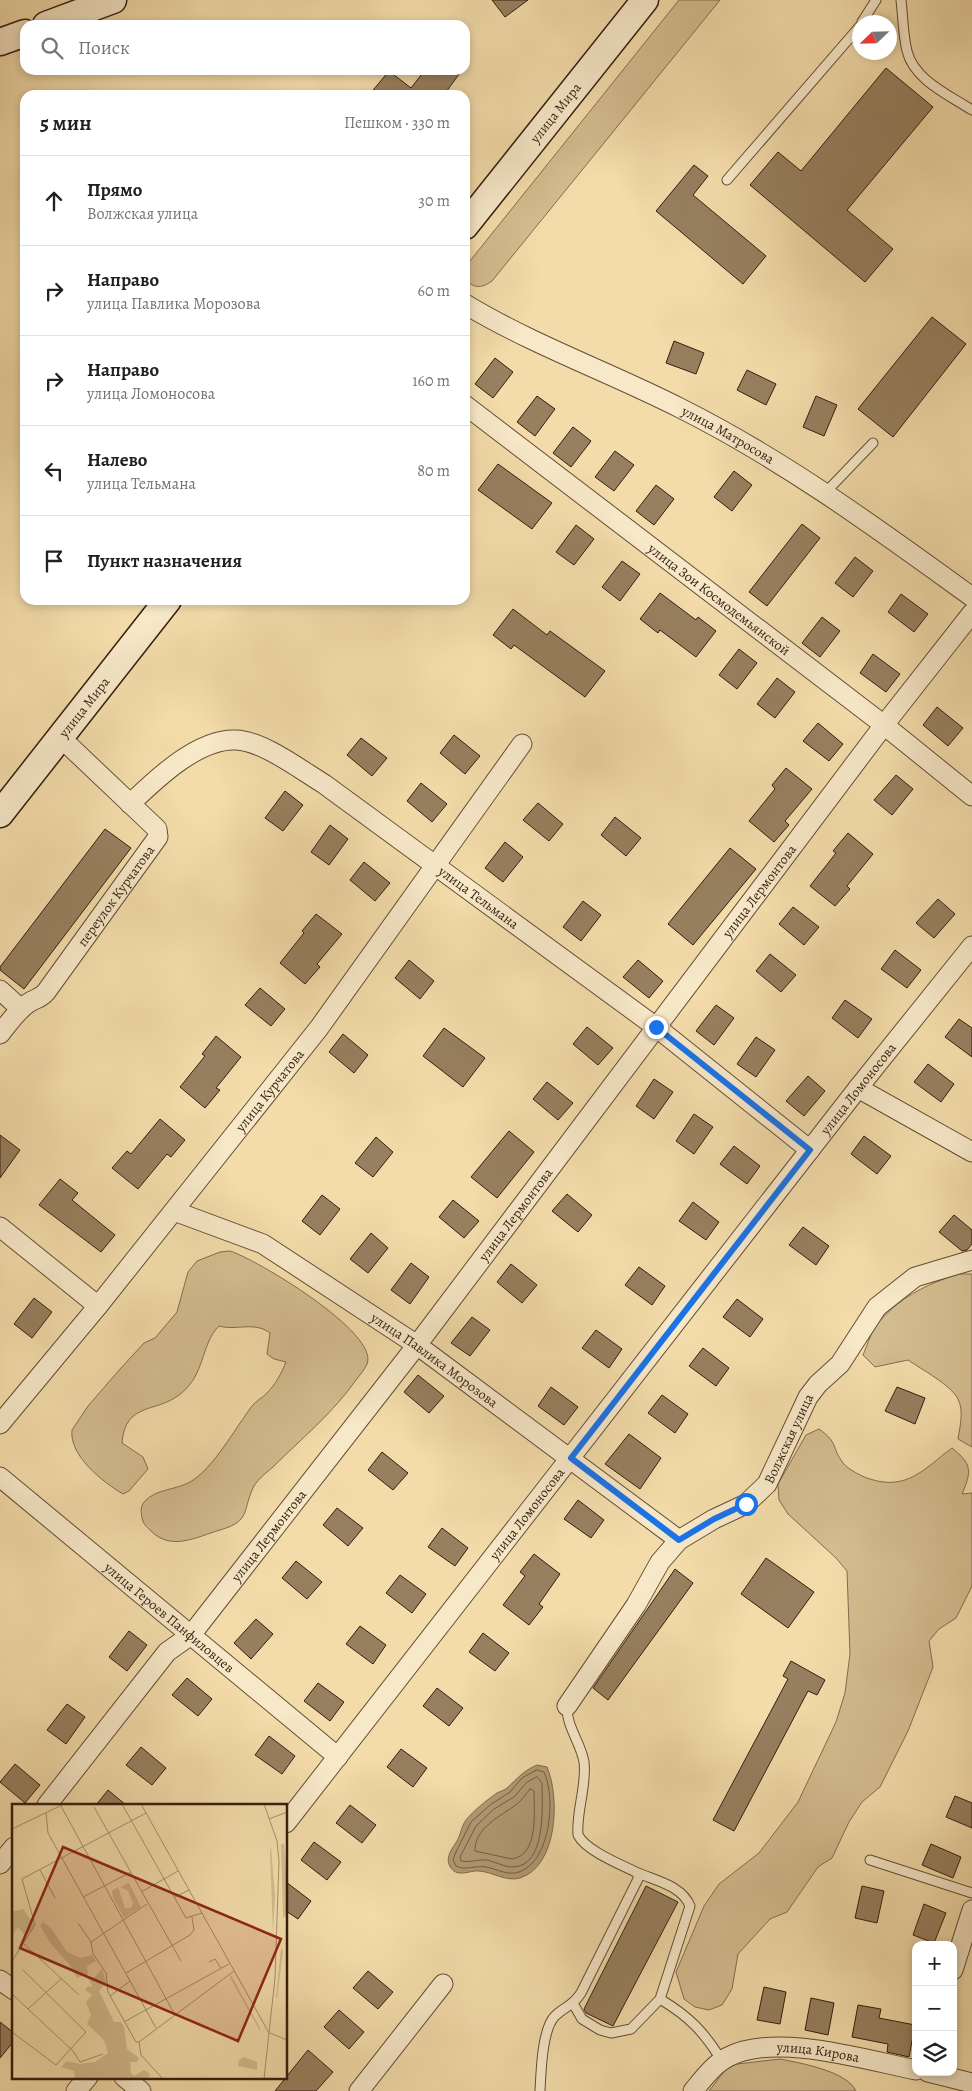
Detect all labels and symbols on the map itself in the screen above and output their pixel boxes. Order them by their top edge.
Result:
north arrow [852,15,897,60]
street label: улица Мира [525,78,586,148]
street label: улица Матросова [678,401,779,469]
street label: улица Зои Космодемьянской [644,538,794,660]
street label: улица Мира [54,672,114,742]
street label: улица Лермонтова [717,840,801,942]
street label: переулок Курчатова [73,841,159,950]
street label: улица Тельмана [434,861,523,933]
route end [645,1016,668,1039]
street label: улица Ломоносова [815,1038,901,1139]
street label: улица Курчатова [230,1045,309,1136]
street label: улица Лермонтова [473,1163,557,1266]
street label: улица Павлика Морозова [366,1307,503,1412]
street label: Волжская улица [759,1390,818,1487]
street label: улица Ломоносова [484,1463,569,1565]
street label: улица Лермонтова [226,1485,311,1586]
route start [735,1493,758,1516]
street label: улица Героев Панфиловцев [100,1557,239,1677]
inset map [12,1804,288,2078]
street label: улица Кирова [776,2037,862,2067]

